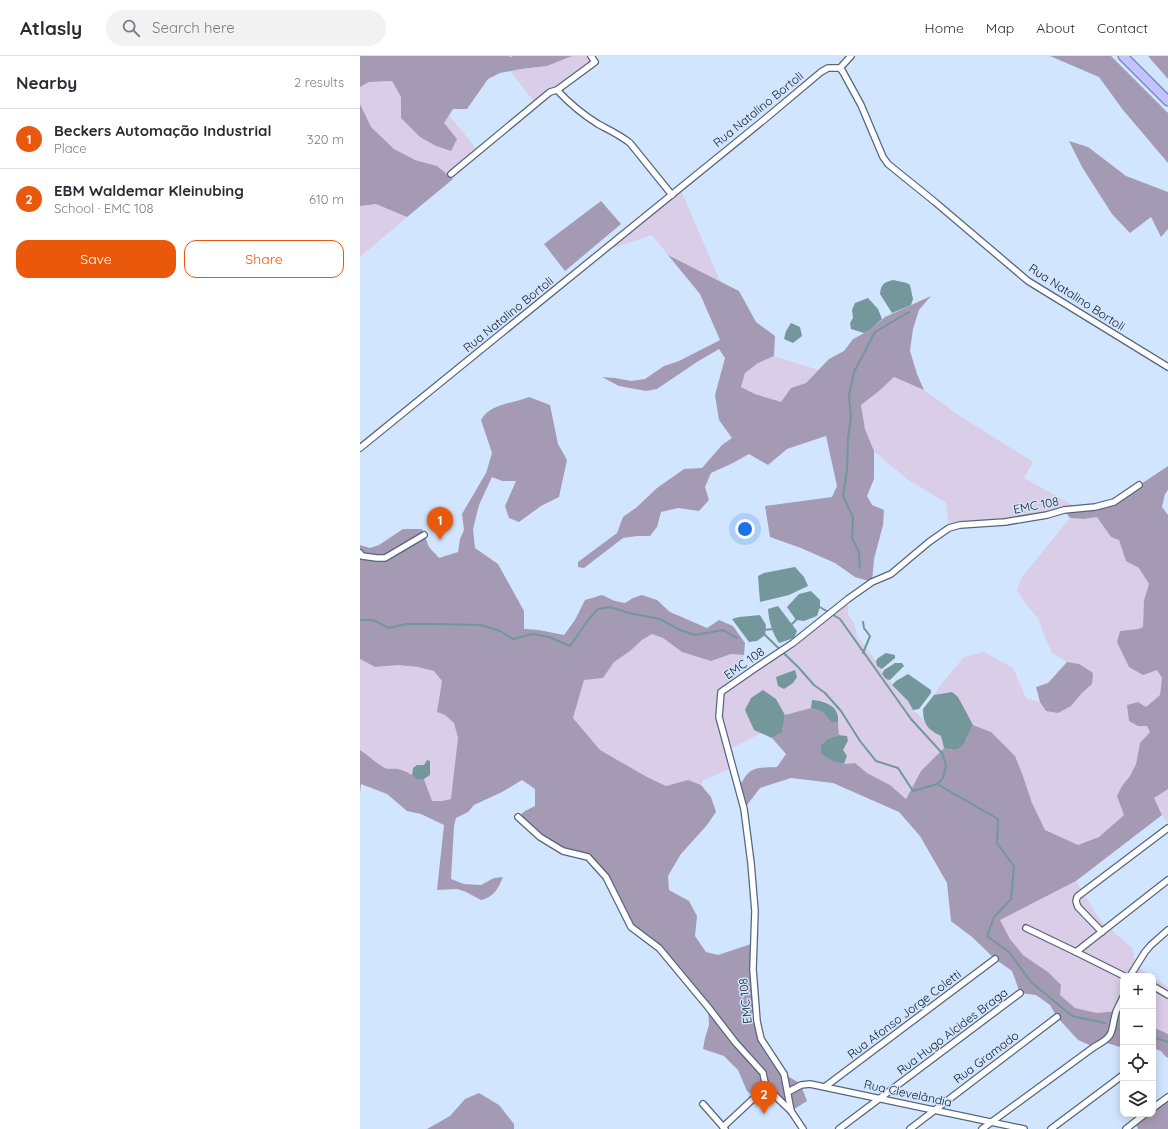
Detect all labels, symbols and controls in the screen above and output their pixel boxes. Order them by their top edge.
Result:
search box [106,10,386,46]
text: Atlasly [20,16,82,40]
icon: search [120,17,142,39]
text: Search here [152,18,235,37]
text: Home [925,19,964,37]
text: Map [986,19,1014,37]
text: About [1036,19,1075,37]
text: Contact [1097,19,1148,37]
street label: Rua Natalino Bortoli [710,68,806,150]
text: Nearby [16,72,77,93]
text: 2 results [294,74,344,90]
text: Beckers Automação Industrial [54,121,272,140]
text: 1 [26,131,32,147]
text: 320 m [307,131,344,147]
text: Place [54,140,87,156]
text: EBM Waldemar Kleinubing [54,181,244,200]
text: 2 [25,191,33,207]
text: 610 m [309,191,344,207]
text: School · EMC 108 [54,200,154,216]
button: Save [16,240,176,278]
button: Share [184,240,344,278]
street label: Rua Natalino Bortoli [1026,260,1128,334]
street label: Rua Natalino Bortoli [460,273,556,355]
street label: EMC 108 [1012,493,1060,517]
pin: 1 [427,507,453,540]
your location [735,519,755,539]
street label: EMC 108 [721,644,767,682]
street label: Rua Afonso Jorge Coletti [844,966,964,1062]
map controls [1120,973,1156,1117]
button: + [1120,973,1156,1009]
street label: EMC 108 [735,977,755,1025]
street label: Rua Hugo Alcides Braga [894,984,1010,1078]
button: − [1120,1009,1156,1045]
street label: Rua Gramado [950,1028,1022,1086]
button: locate [1120,1045,1156,1081]
street label: Rua Clevelândia [863,1076,953,1110]
pin: 2 [751,1081,777,1114]
button: layers [1120,1081,1156,1117]

